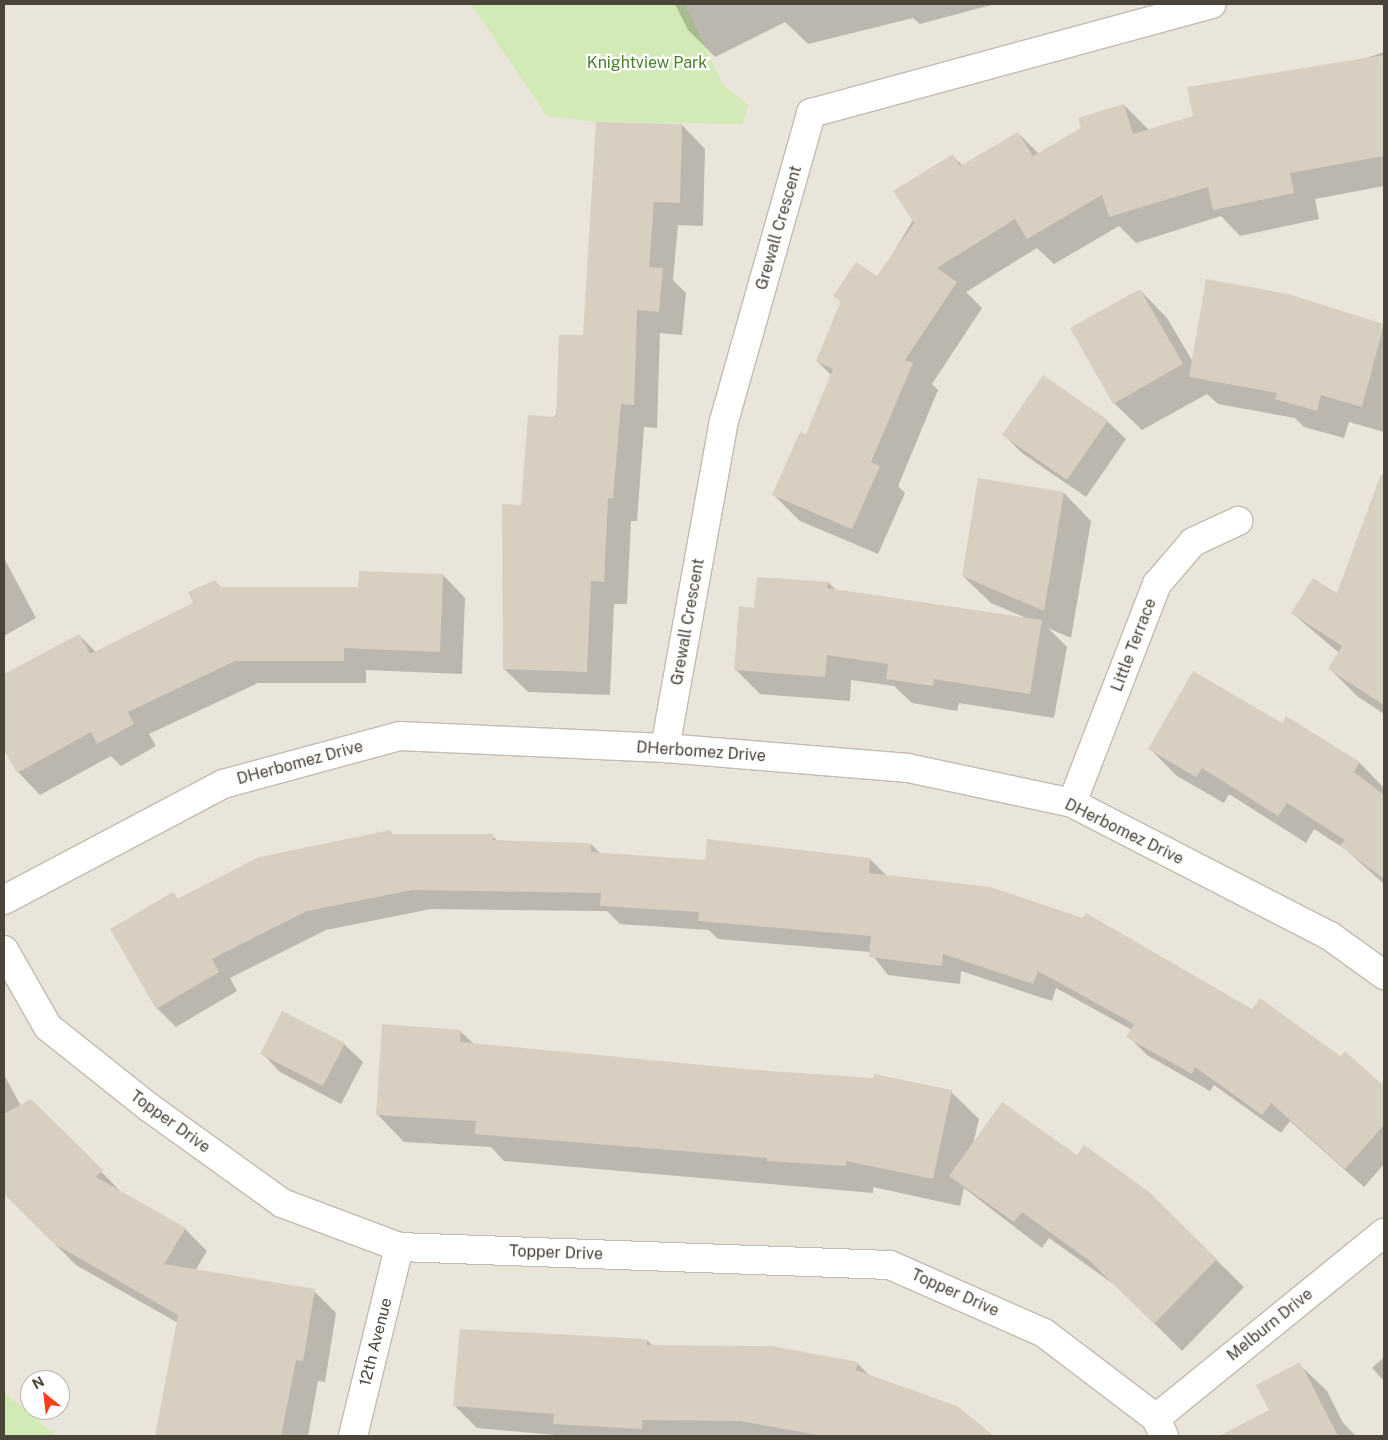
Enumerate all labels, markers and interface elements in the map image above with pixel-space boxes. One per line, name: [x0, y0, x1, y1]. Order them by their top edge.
park label: Knightview Park: [587, 53, 707, 73]
street label: Grewall Crescent: [752, 164, 806, 292]
street label: Grewall Crescent: [667, 557, 709, 687]
street label: Little Terrace: [1107, 596, 1161, 694]
street label: DHerbomez Drive: [235, 737, 365, 789]
street label: DHerbomez Drive: [636, 738, 766, 766]
street label: DHerbomez Drive: [1061, 795, 1187, 869]
street label: Topper Drive: [126, 1087, 214, 1157]
street label: Topper Drive: [509, 1242, 603, 1264]
street label: Topper Drive: [908, 1265, 1002, 1321]
street label: Melburn Drive: [1223, 1285, 1317, 1365]
street label: 12th Avenue: [356, 1296, 396, 1388]
north arrow: [20, 1370, 70, 1420]
text: N: [30, 1373, 47, 1392]

